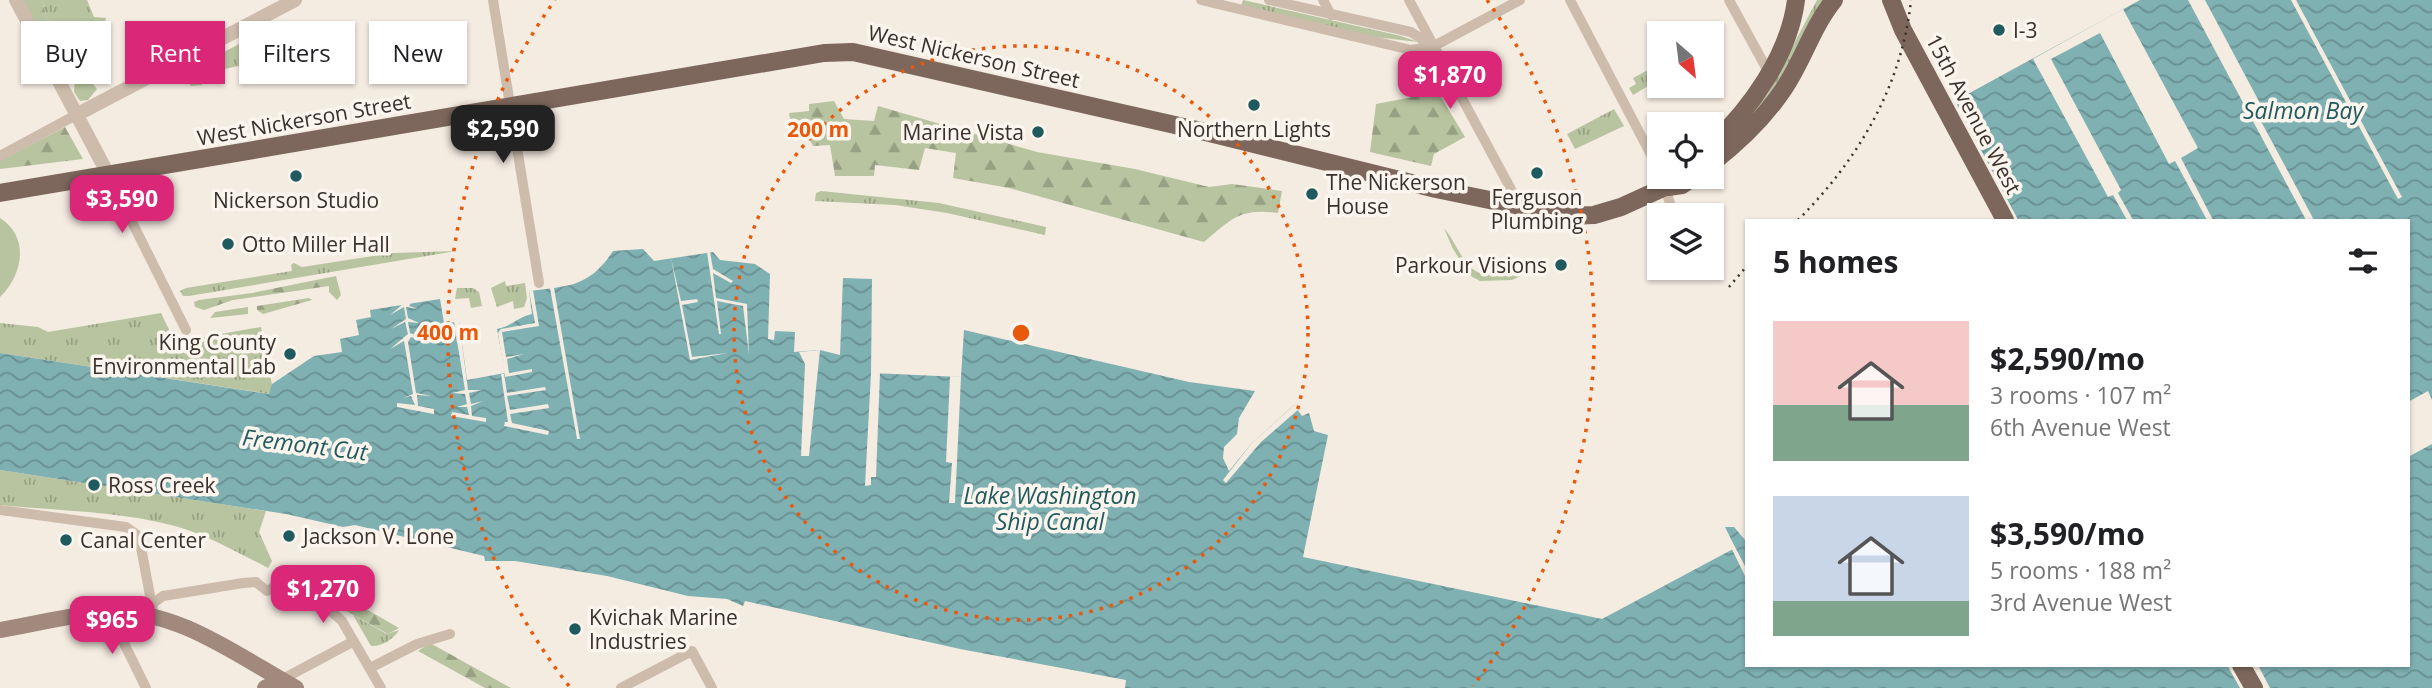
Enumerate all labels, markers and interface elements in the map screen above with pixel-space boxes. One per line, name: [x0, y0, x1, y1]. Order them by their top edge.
place label: I-3: [2013, 16, 2038, 44]
street label: West Nickerson Street: [865, 18, 1083, 94]
chip: Buy: [21, 21, 111, 84]
chip: Rent: [125, 21, 225, 84]
chip: Filters: [239, 21, 355, 84]
chip: New: [369, 21, 467, 84]
north arrow: [1647, 21, 1724, 98]
map controls: [1647, 21, 1724, 280]
marker: I-3: [1991, 22, 2007, 38]
street label: 15th Avenue West: [1920, 29, 2028, 199]
pin: $1,870: [1393, 52, 1507, 111]
text: $1,870: [1414, 58, 1486, 90]
street label: West Nickerson Street: [195, 86, 413, 152]
water label: Salmon Bay: [2243, 94, 2364, 126]
marker: Northern Lights: [1246, 97, 1262, 113]
pin: $2,590: [446, 106, 560, 165]
text: $2,590: [467, 112, 539, 144]
button: locate: [1647, 112, 1724, 189]
text: 200 m: [787, 115, 849, 143]
place label: Northern Lights: [1177, 115, 1331, 143]
place label: Marine Vista: [902, 118, 1024, 146]
marker: Marine Vista: [1030, 124, 1046, 140]
marker: Ferguson Plumbing: [1529, 165, 1545, 181]
marker: Nickerson Studio: [288, 168, 304, 184]
place label: The Nickerson House: [1326, 168, 1466, 220]
pin: $3,590: [65, 176, 179, 235]
text: $3,590: [86, 182, 158, 214]
place label: Ferguson Plumbing: [1491, 183, 1583, 235]
place label: Nickerson Studio: [213, 186, 379, 214]
marker: The Nickerson House: [1304, 186, 1320, 202]
button: layers: [1647, 203, 1724, 280]
place label: Otto Miller Hall: [242, 230, 390, 258]
marker: Otto Miller Hall: [220, 236, 236, 252]
text: 5 homes: [1773, 241, 1898, 282]
icon: filters: [2344, 242, 2382, 280]
place label: Parkour Visions: [1395, 251, 1547, 279]
marker: Parkour Visions: [1553, 257, 1569, 273]
text: 400 m: [417, 318, 479, 346]
centre of rings: [1009, 321, 1033, 345]
place label: King County Environmental Lab: [92, 328, 276, 380]
text: $2,590/mo: [1990, 338, 2145, 379]
marker: King County Environmental Lab: [282, 346, 298, 362]
icon: home: [1829, 349, 1913, 433]
text: 3 rooms · 107 m²: [1990, 379, 2171, 411]
text: 6th Avenue West: [1990, 411, 2171, 443]
water label: Fremont Cut: [241, 420, 371, 468]
place label: Ross Creek: [108, 471, 216, 499]
marker: Ross Creek: [86, 477, 102, 493]
water label: Lake Washington Ship Canal: [963, 479, 1137, 537]
text: $3,590/mo: [1990, 513, 2145, 554]
place label: Jackson V. Lone: [301, 522, 454, 550]
icon: home: [1829, 524, 1913, 608]
place label: Canal Center: [80, 526, 206, 554]
marker: Jackson V. Lone: [281, 528, 297, 544]
marker: Canal Center: [58, 532, 74, 548]
text: 5 rooms · 188 m²: [1990, 554, 2171, 586]
pin: $1,270: [266, 566, 380, 625]
text: $1,270: [287, 572, 359, 604]
text: 3rd Avenue West: [1990, 586, 2172, 618]
pin: $965: [71, 596, 153, 656]
text: $965: [86, 603, 138, 635]
place label: Kvichak Marine Industries: [589, 603, 738, 655]
marker: Kvichak Marine Industries: [567, 621, 583, 637]

